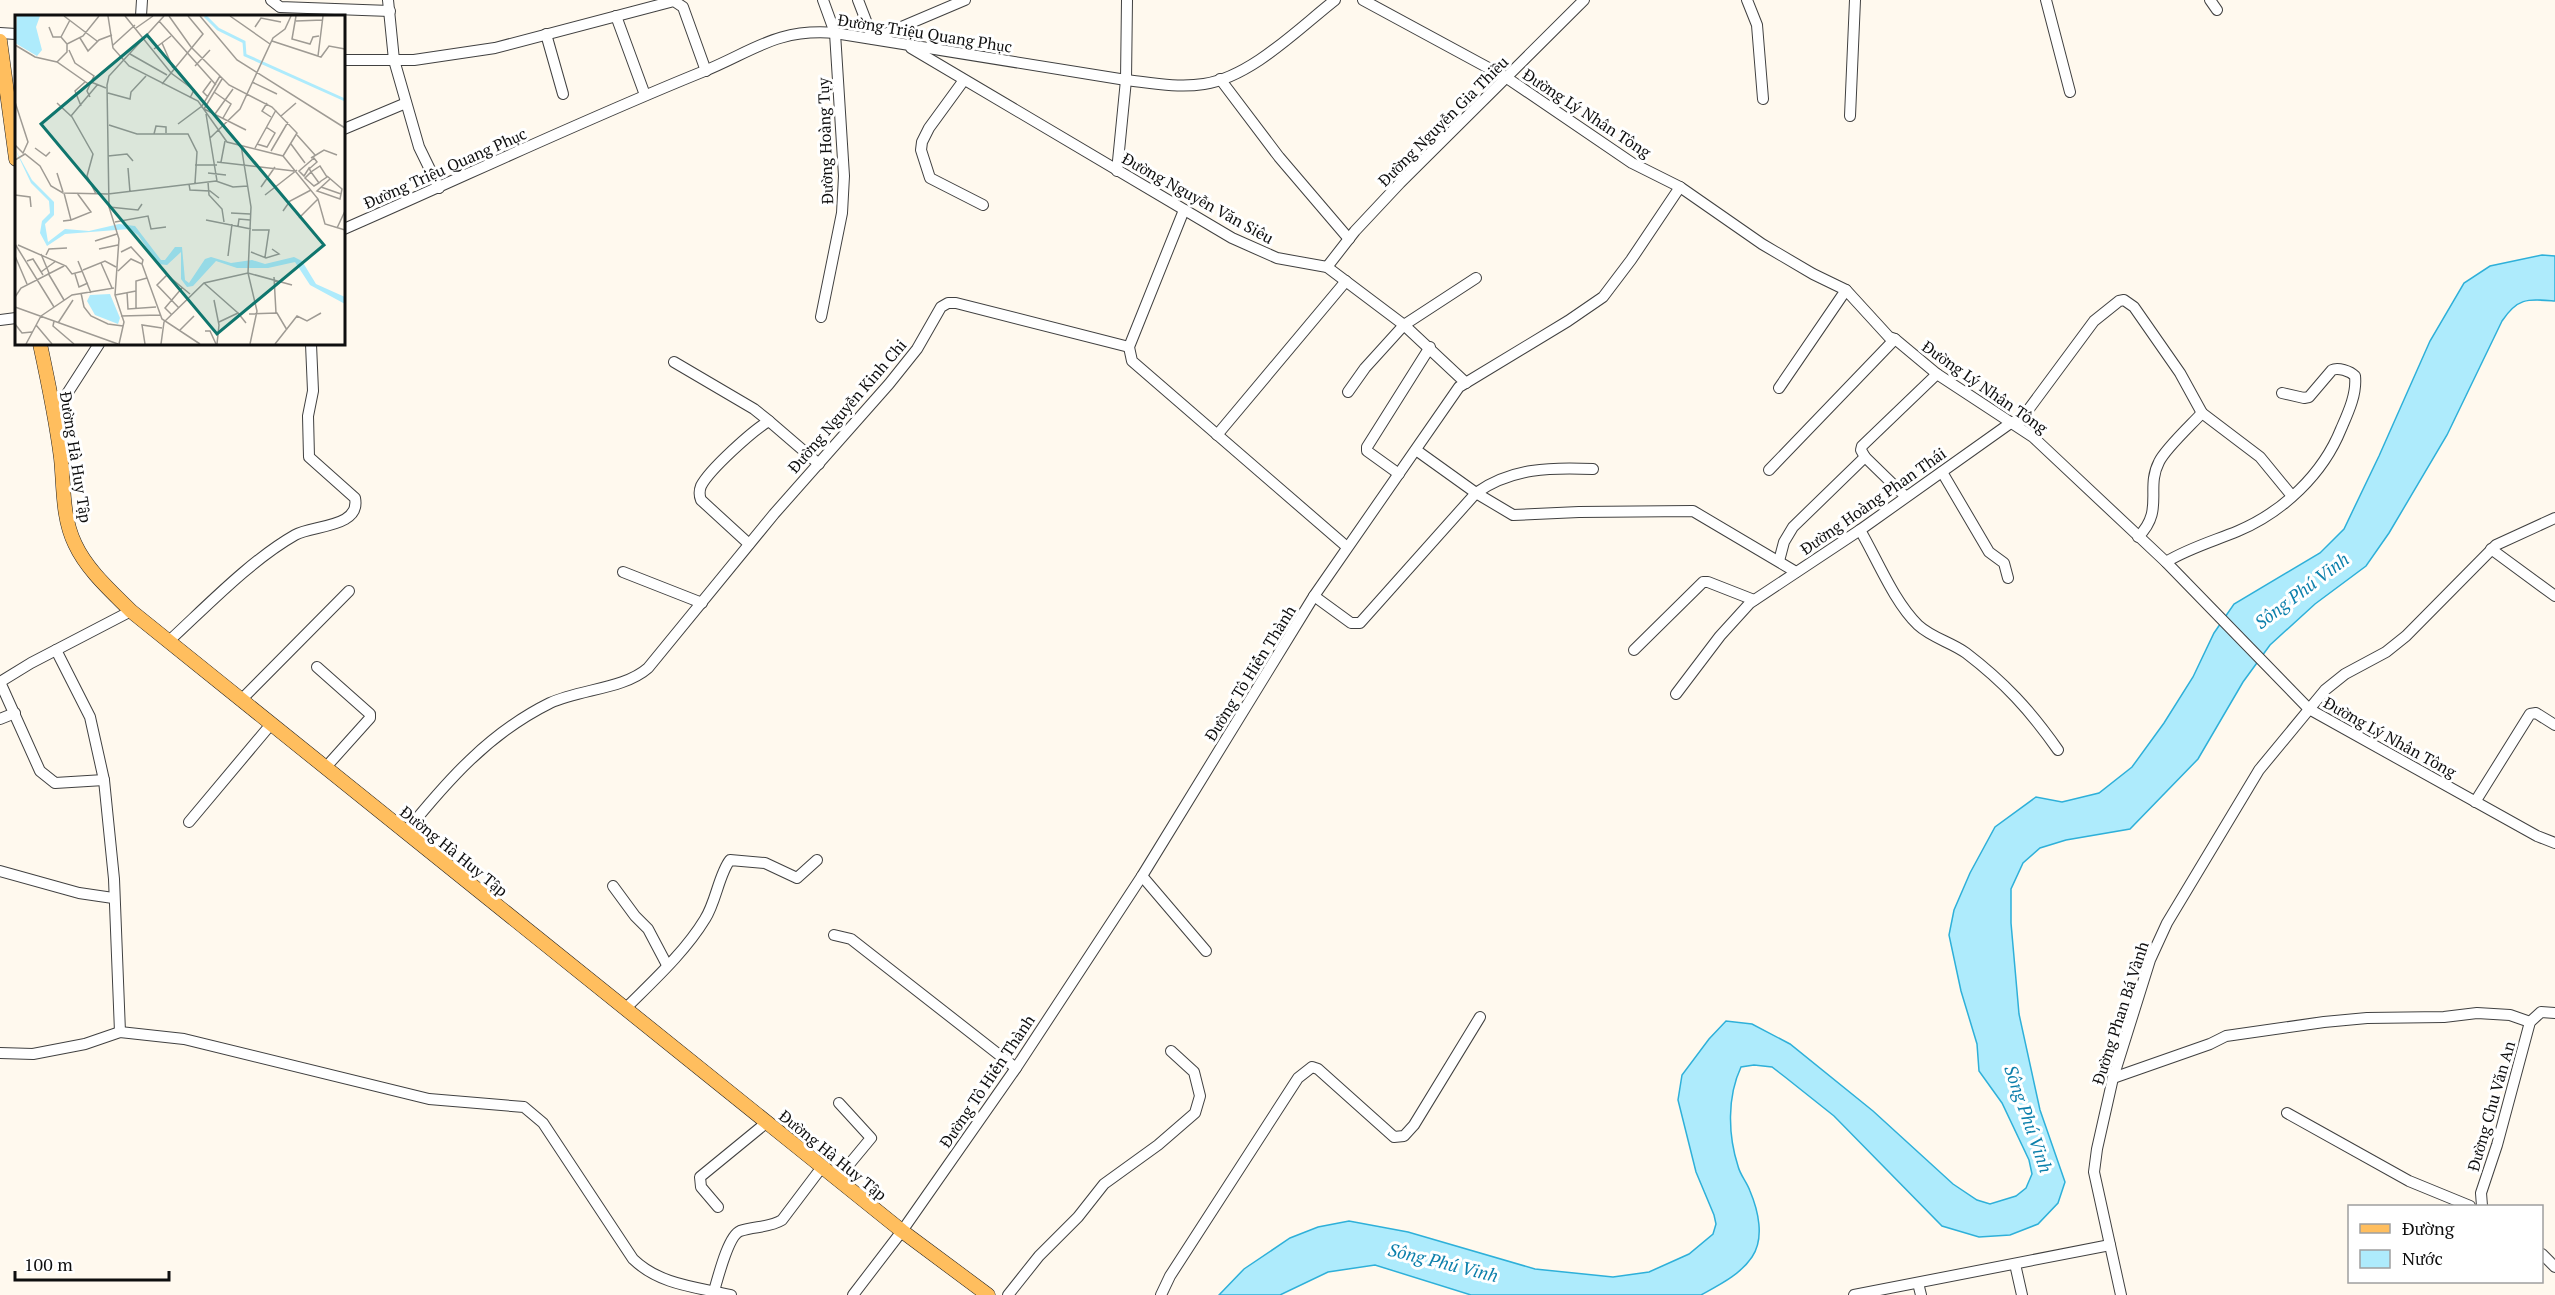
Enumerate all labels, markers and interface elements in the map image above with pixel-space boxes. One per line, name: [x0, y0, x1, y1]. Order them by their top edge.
street label: Đường Triệu Quang Phục: [836, 8, 1014, 58]
inset map: [15, 15, 345, 345]
street label: Đường Nguyễn Gia Thiều: [1373, 51, 1513, 191]
street label: Đường Lý Nhân Tông: [1519, 63, 1656, 163]
street label: Đường Hoàng Tụy: [812, 76, 838, 205]
street label: Đường Triệu Quang Phục: [360, 122, 530, 214]
street label: Đường Nguyễn Văn Siêu: [1118, 147, 1278, 249]
street label: Đường Nguyễn Kinh Chi: [783, 334, 911, 478]
street label: Đường Lý Nhân Tông: [1918, 335, 2053, 439]
street label: Đường Hà Huy Tập: [55, 390, 97, 524]
street label: Đường Hoàng Phan Thái: [1796, 442, 1950, 560]
water label: Sông Phú Vinh: [2249, 547, 2354, 634]
street label: Đường Tô Hiến Thành: [1199, 600, 1301, 745]
street label: Đường Lý Nhân Tông: [2320, 691, 2461, 783]
street label: Đường Hà Huy Tập: [395, 801, 513, 901]
street label: Đường Phan Bá Vành: [2086, 938, 2154, 1087]
street label: Đường Tô Hiến Thành: [934, 1010, 1040, 1152]
street label: Đường Chu Văn An: [2462, 1038, 2520, 1174]
water label: Sông Phú Vinh: [1999, 1062, 2059, 1176]
street label: Đường Hà Huy Tập: [774, 1105, 892, 1205]
legend: [2348, 1205, 2543, 1283]
text: Đường: [2402, 1216, 2455, 1240]
water label: Sông Phú Vinh: [1386, 1237, 1501, 1287]
scale bar: [15, 1244, 170, 1282]
text: Nước: [2402, 1246, 2443, 1270]
text: 100 m: [24, 1252, 73, 1276]

